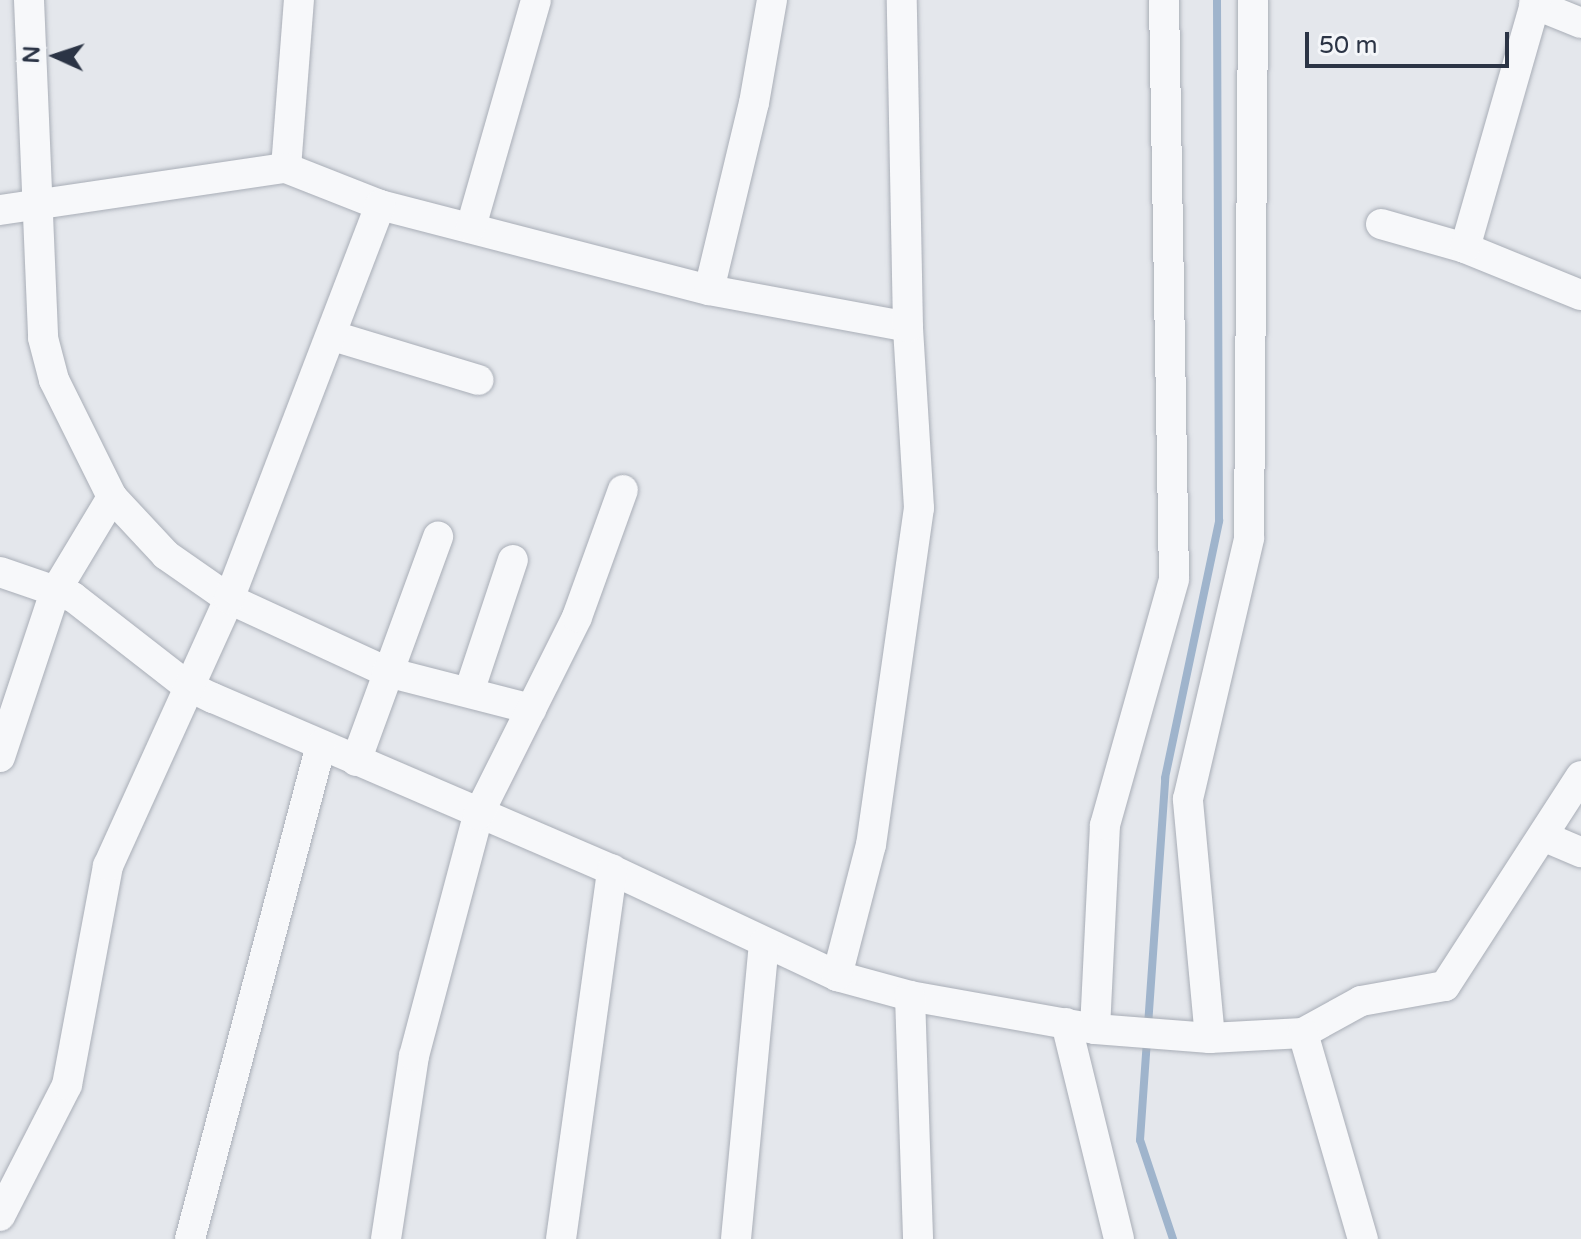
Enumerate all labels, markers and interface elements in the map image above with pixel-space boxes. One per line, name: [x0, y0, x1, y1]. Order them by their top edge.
north arrow: [16, 16, 96, 96]
scale bar: [1309, 16, 1513, 66]
text: 50 m: [1319, 31, 1377, 60]
text: N: [19, 45, 45, 64]

